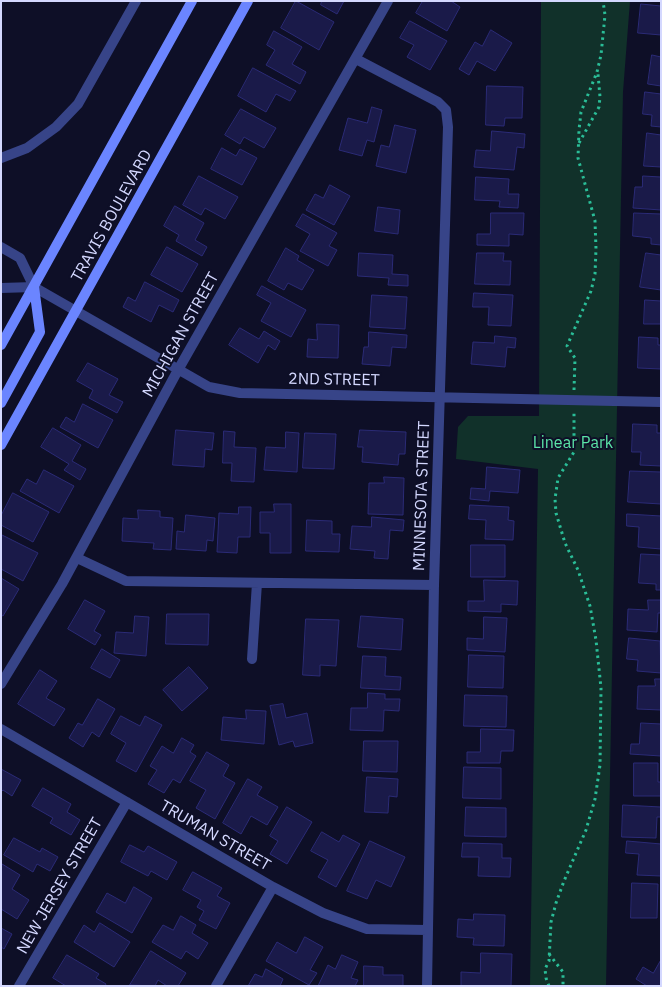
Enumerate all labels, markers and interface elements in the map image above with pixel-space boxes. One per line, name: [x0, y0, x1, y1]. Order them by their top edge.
street label: TRAVIS BOULEVARD: [68, 146, 156, 286]
street label: MICHIGAN STREET: [139, 269, 223, 401]
street label: 2ND STREET: [288, 370, 380, 390]
street label: MINNESOTA STREET: [410, 421, 434, 571]
park label: Linear Park: [533, 433, 613, 453]
street label: TRUMAN STREET: [156, 797, 274, 875]
street label: NEW JERSEY STREET: [13, 814, 107, 958]

